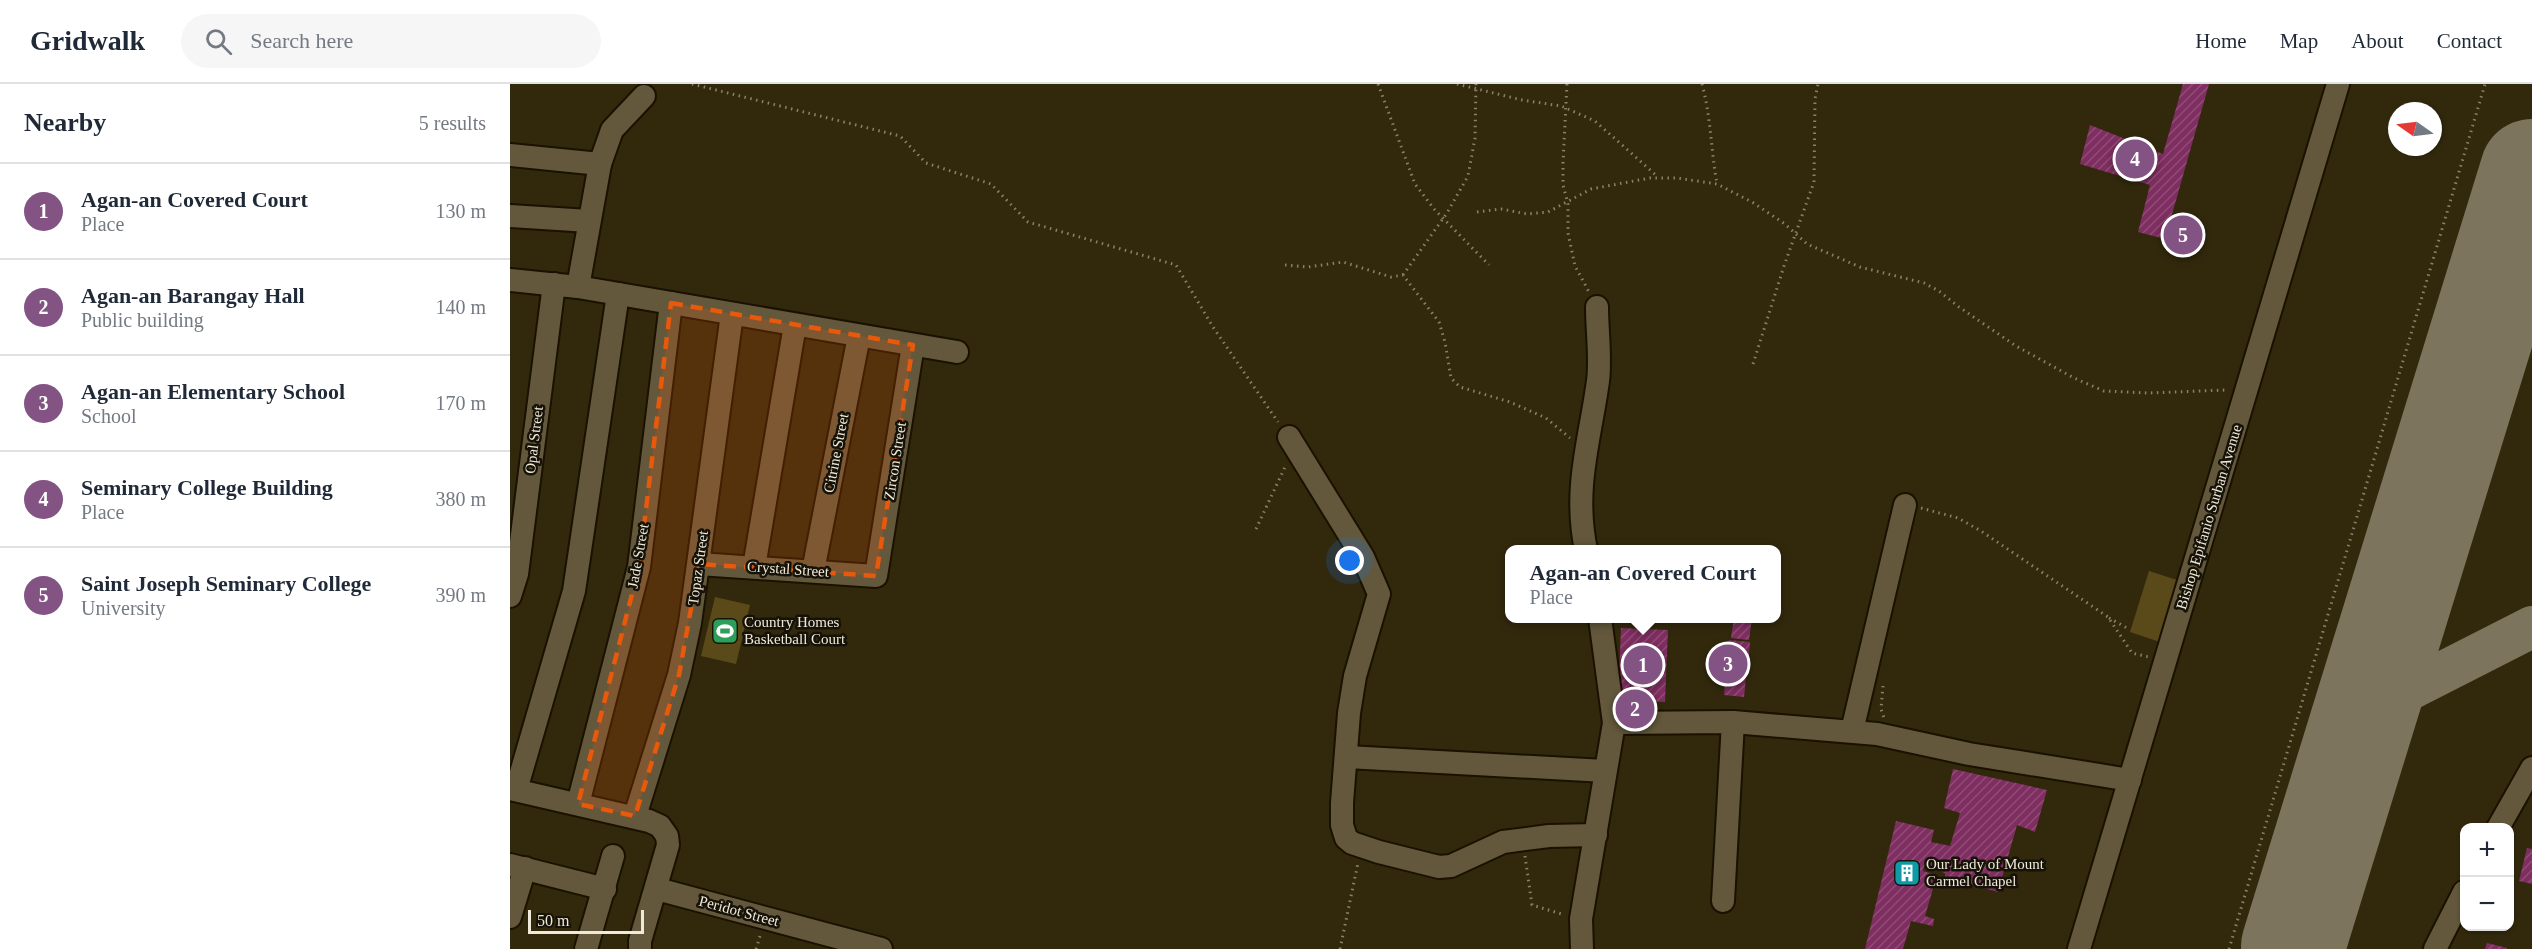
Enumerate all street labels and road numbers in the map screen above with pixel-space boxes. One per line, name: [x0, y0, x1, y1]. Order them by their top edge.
street label: Opal Street: [522, 405, 546, 475]
street label: Citrine Street: [820, 411, 852, 494]
street label: Zircon Street: [881, 420, 909, 501]
street label: Bishop Epifanio Surban Avenue: [2173, 422, 2245, 611]
street label: Jade Street: [624, 522, 652, 590]
street label: Topaz Street: [685, 529, 711, 606]
street label: Crystal Street: [747, 558, 830, 580]
street label: Peridot Street: [697, 893, 782, 930]

